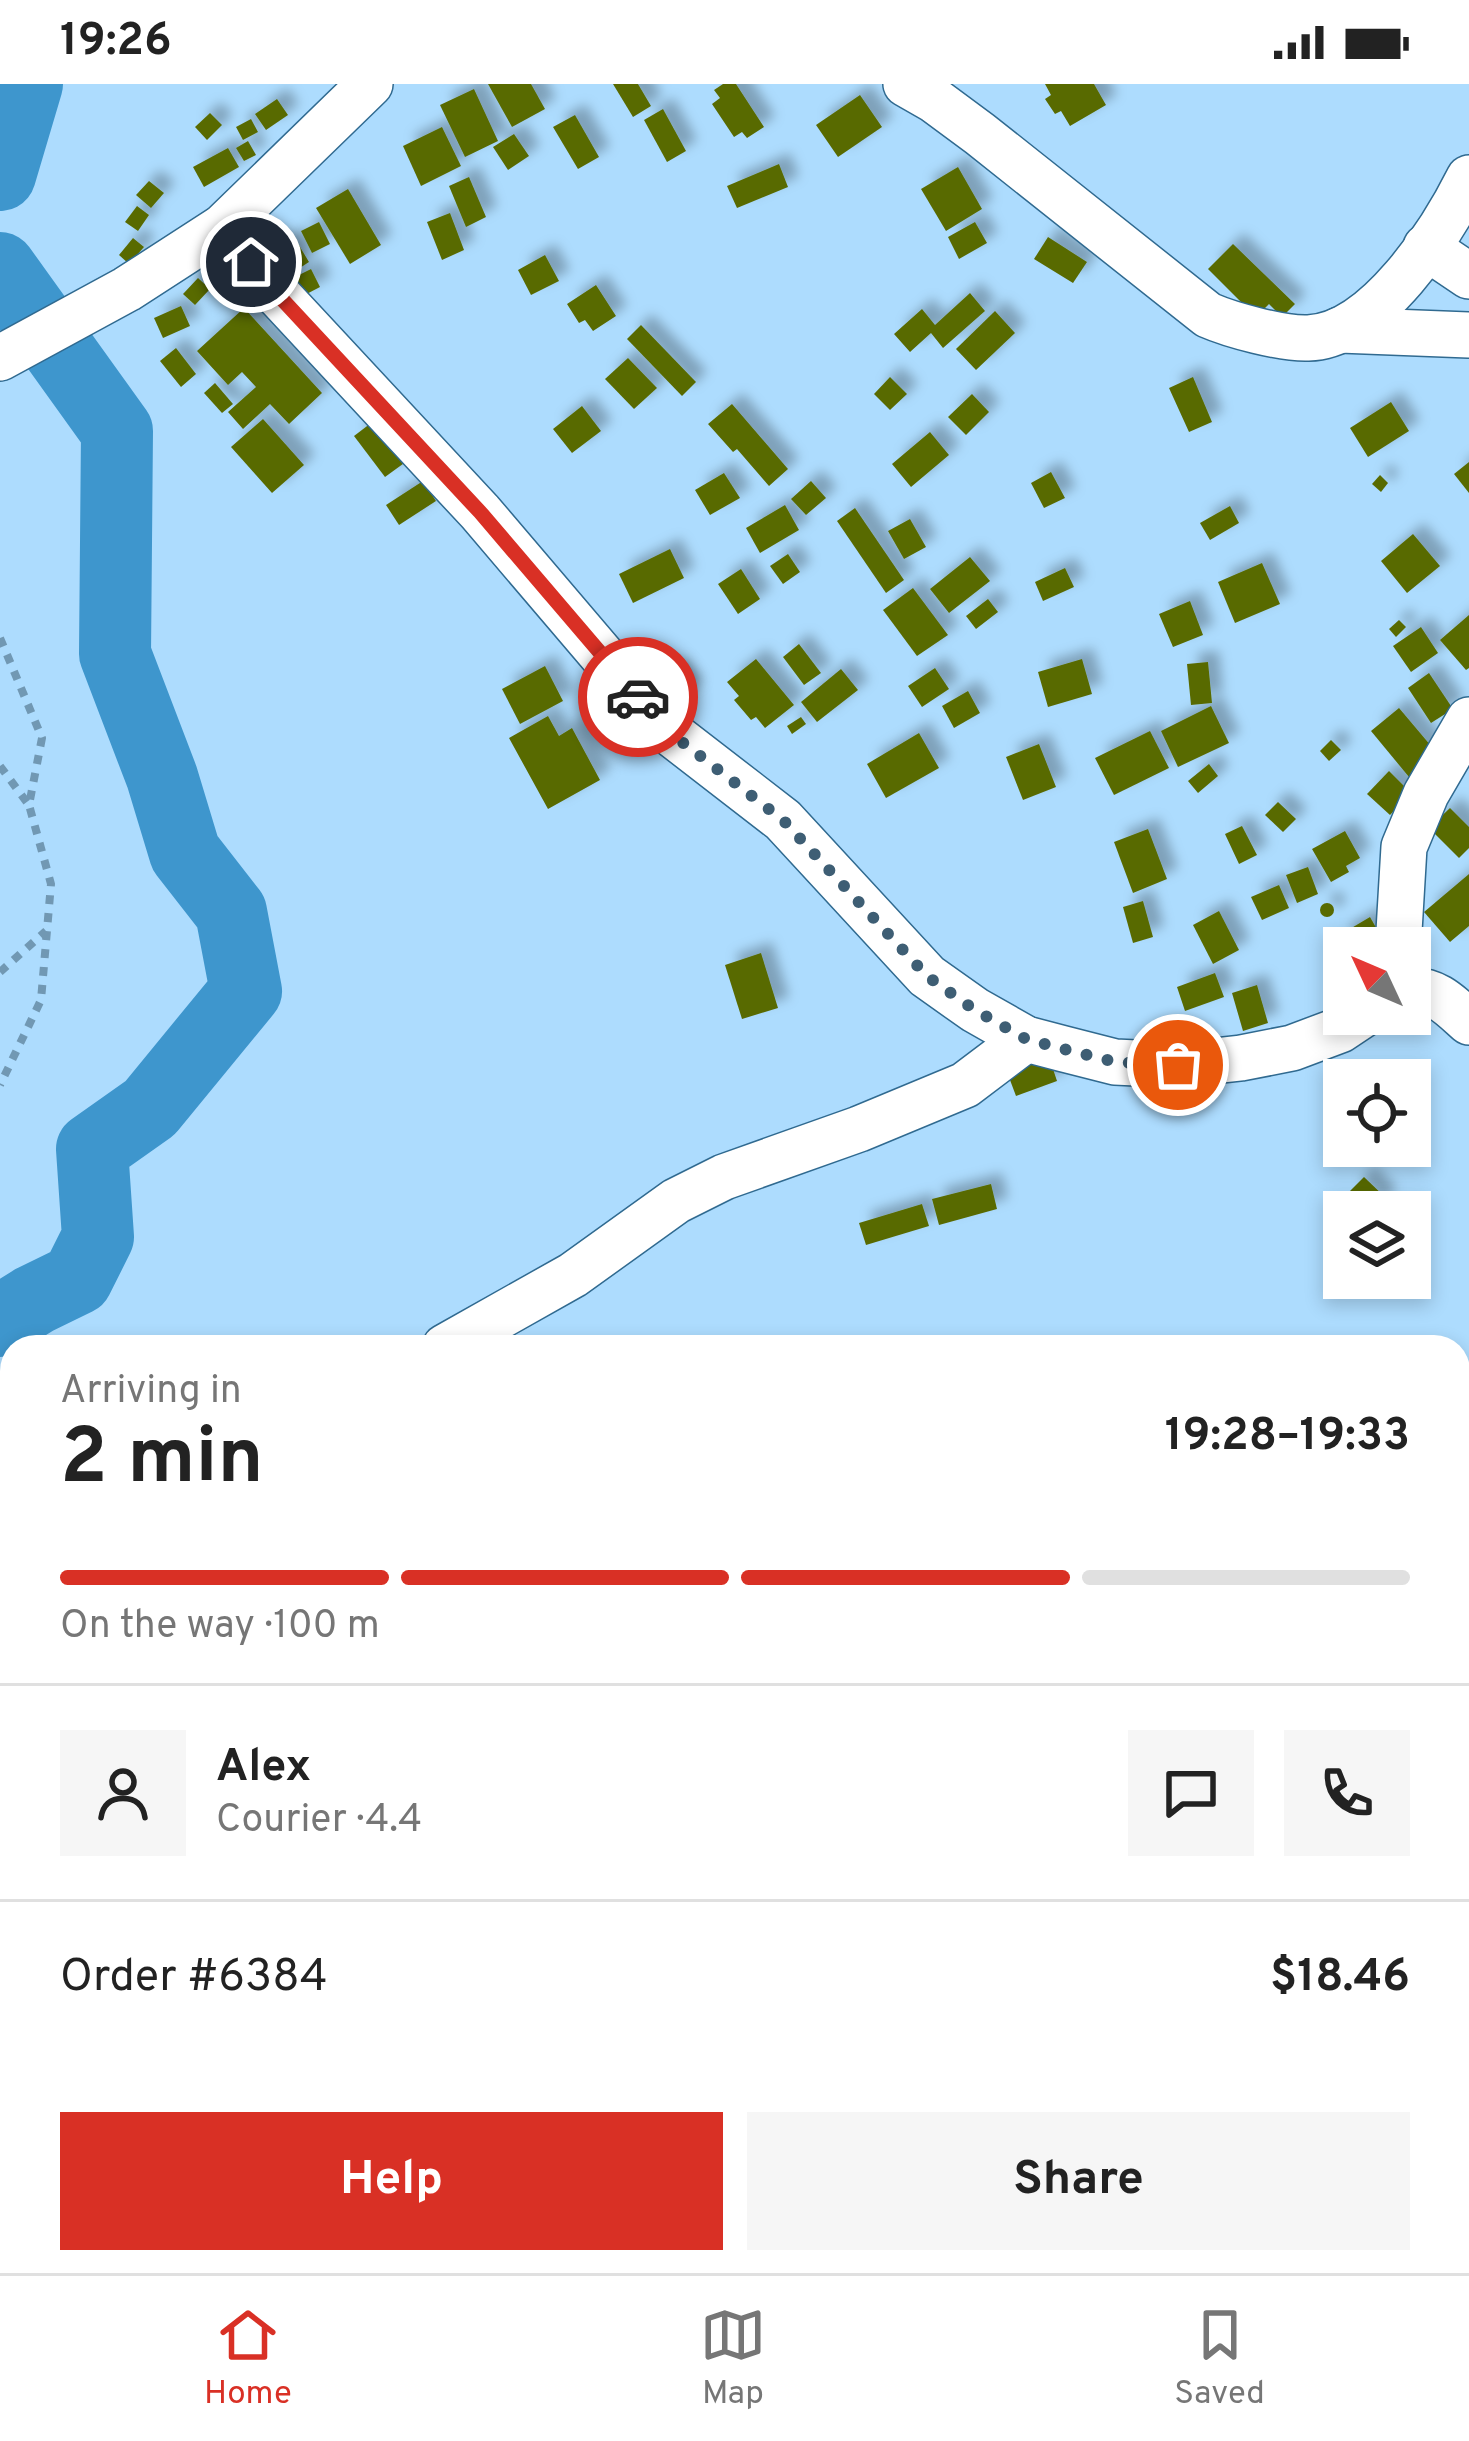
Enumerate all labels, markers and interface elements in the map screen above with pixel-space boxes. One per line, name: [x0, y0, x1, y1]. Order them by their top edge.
text: 19:26: [60, 14, 172, 71]
pin: [200, 211, 302, 313]
icon: home: [218, 229, 284, 295]
courier: [578, 637, 698, 757]
icon: car: [605, 664, 671, 730]
north arrow: [1323, 927, 1431, 1035]
map controls: [1323, 927, 1431, 1299]
pin: [1127, 1014, 1229, 1116]
icon: bag: [1145, 1032, 1211, 1098]
button: locate: [1323, 1059, 1431, 1167]
button: layers: [1323, 1191, 1431, 1299]
text: Arriving in: [60, 1368, 242, 1417]
text: 19:28–19:33: [1165, 1409, 1410, 1466]
text: 2 min: [60, 1412, 264, 1511]
text: On the way · 100 m: [60, 1603, 380, 1652]
button: person: [60, 1730, 186, 1856]
button: chat: [1128, 1730, 1254, 1856]
button: phone: [1284, 1730, 1410, 1856]
text: Alex: [216, 1740, 311, 1797]
text: Courier · 4.4: [216, 1797, 422, 1846]
text: Order #6384: [60, 1950, 328, 2007]
text: $18.46: [1270, 1950, 1410, 2007]
button: Help: [60, 2112, 723, 2250]
button: Share: [747, 2112, 1410, 2250]
tab: Home: [204, 2302, 292, 2416]
tab: Map: [700, 2302, 766, 2416]
tab: Saved: [1174, 2302, 1265, 2416]

